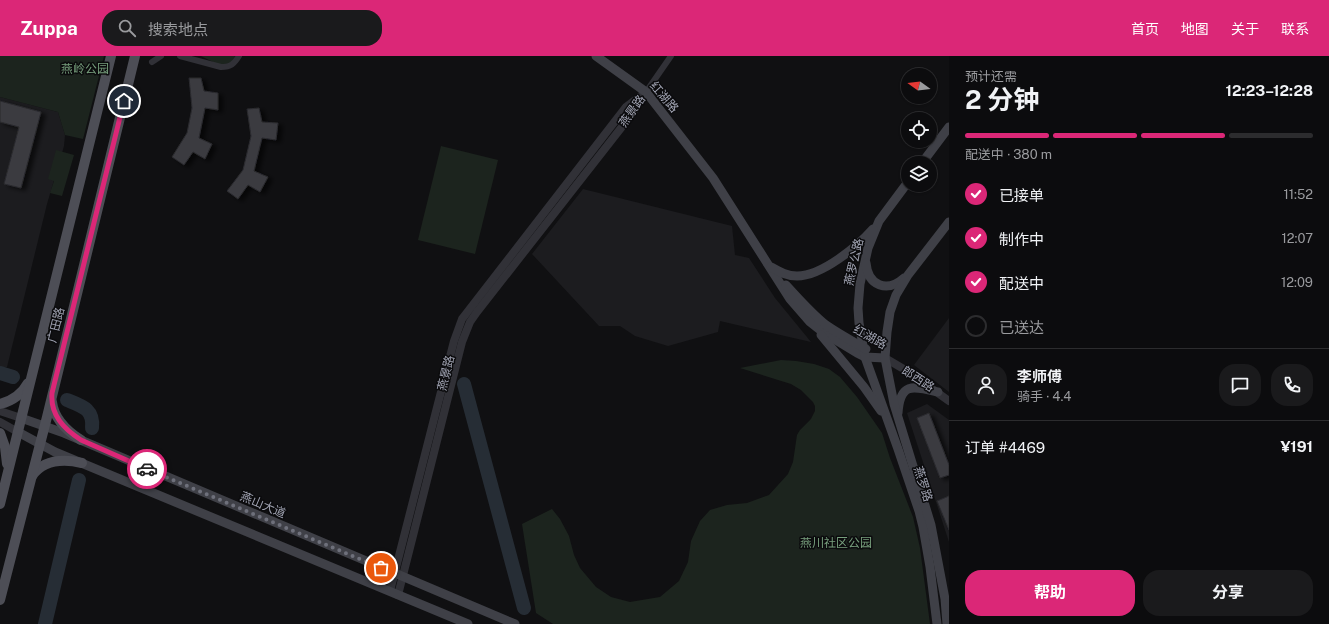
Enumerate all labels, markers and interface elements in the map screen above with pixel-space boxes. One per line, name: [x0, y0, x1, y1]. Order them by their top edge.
search box: [102, 10, 382, 46]
text: Zuppa: [20, 17, 78, 39]
icon: search: [116, 17, 138, 39]
text: 搜索地点: [148, 21, 208, 38]
text: 首页: [1131, 21, 1159, 37]
text: 地图: [1181, 21, 1209, 37]
text: 关于: [1231, 21, 1259, 37]
text: 联系: [1281, 21, 1309, 37]
park label: 燕岭公园: [61, 62, 109, 76]
north arrow: [901, 68, 937, 104]
map controls: [901, 68, 937, 192]
text: 预计还需: [965, 69, 1017, 84]
street label: 红湖路: [647, 79, 681, 115]
text: 12:23–12:28: [1225, 82, 1313, 99]
pin: [107, 84, 141, 118]
text: 2 分钟: [965, 84, 1039, 115]
icon: home: [113, 90, 135, 112]
street label: 燕景路: [616, 92, 648, 130]
button: locate: [901, 112, 937, 148]
text: 配送中 · 380 m: [965, 147, 1052, 162]
button: layers: [901, 156, 937, 192]
icon: check: [965, 183, 987, 205]
text: 已接单: [999, 187, 1044, 204]
text: 11:52: [1283, 187, 1313, 202]
icon: check: [965, 227, 987, 249]
text: 制作中: [999, 231, 1044, 248]
text: 12:07: [1282, 231, 1313, 246]
street label: 燕罗公路: [842, 237, 866, 287]
icon: check: [965, 271, 987, 293]
text: 配送中: [999, 275, 1044, 292]
text: 12:09: [1281, 275, 1313, 290]
street label: 广田路: [45, 306, 67, 344]
text: 已送达: [999, 319, 1044, 336]
street label: 红湖路: [851, 322, 889, 352]
street label: 燕景路: [435, 354, 457, 392]
street label: 郎西路: [899, 363, 937, 395]
button: person: [965, 364, 1007, 406]
button: chat: [1219, 364, 1261, 406]
button: phone: [1271, 364, 1313, 406]
text: 李师傅: [1017, 368, 1062, 385]
text: 骑手 · 4.4: [1017, 389, 1071, 404]
text: ¥191: [1280, 438, 1313, 455]
text: 订单 #4469: [965, 439, 1045, 456]
courier: [127, 449, 167, 489]
icon: car: [136, 458, 158, 480]
street label: 燕罗路: [911, 465, 935, 503]
street label: 燕山大道: [238, 489, 288, 521]
park label: 燕川社区公园: [800, 536, 872, 550]
pin: [364, 551, 398, 585]
icon: bag: [370, 557, 392, 579]
button: 帮助: [965, 570, 1135, 616]
button: 分享: [1143, 570, 1313, 616]

